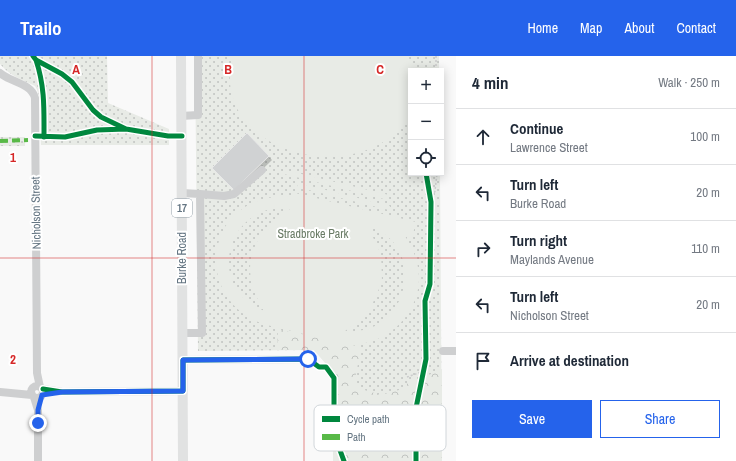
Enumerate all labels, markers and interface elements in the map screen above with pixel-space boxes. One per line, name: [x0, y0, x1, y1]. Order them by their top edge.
text: Trailo: [20, 15, 62, 41]
text: Home: [527, 19, 558, 37]
text: Map: [580, 19, 602, 37]
text: About: [624, 19, 654, 37]
text: Contact: [676, 19, 716, 37]
text: A: [72, 61, 80, 78]
text: B: [224, 61, 232, 78]
text: C: [376, 61, 384, 78]
map controls: [408, 68, 444, 176]
button: +: [408, 68, 444, 104]
text: 4 min: [472, 71, 508, 94]
text: Walk · 250 m: [658, 74, 720, 91]
button: −: [408, 104, 444, 140]
text: Continue: [510, 118, 563, 139]
icon: ahead: [472, 126, 494, 148]
text: 100 m: [690, 128, 720, 145]
text: Lawrence Street: [510, 139, 588, 156]
button: locate: [408, 140, 444, 176]
text: 1: [10, 149, 16, 166]
text: Turn left: [510, 174, 558, 195]
street label: Nicholson Street: [27, 176, 45, 250]
icon: left: [472, 182, 494, 204]
text: 20 m: [696, 184, 720, 201]
text: Burke Road: [510, 195, 566, 212]
road number: 17: [172, 199, 192, 217]
park label: Stradbroke Park: [277, 226, 349, 242]
text: Turn right: [510, 230, 567, 251]
street label: Burke Road: [174, 232, 190, 284]
icon: right: [472, 238, 494, 260]
text: 110 m: [691, 240, 720, 257]
text: Maylands Avenue: [510, 251, 594, 268]
text: Turn left: [510, 286, 558, 307]
icon: left: [472, 294, 494, 316]
text: 20 m: [696, 296, 720, 313]
text: Nicholson Street: [510, 307, 589, 324]
route start: [299, 350, 317, 368]
icon: arrive: [472, 350, 494, 372]
text: Arrive at destination: [510, 350, 629, 371]
text: 2: [10, 351, 16, 368]
button: Save: [472, 400, 592, 438]
button: Share: [600, 400, 720, 438]
legend: [314, 405, 446, 451]
text: Cycle path: [347, 412, 390, 426]
route end: [29, 414, 47, 432]
text: Path: [347, 430, 366, 444]

